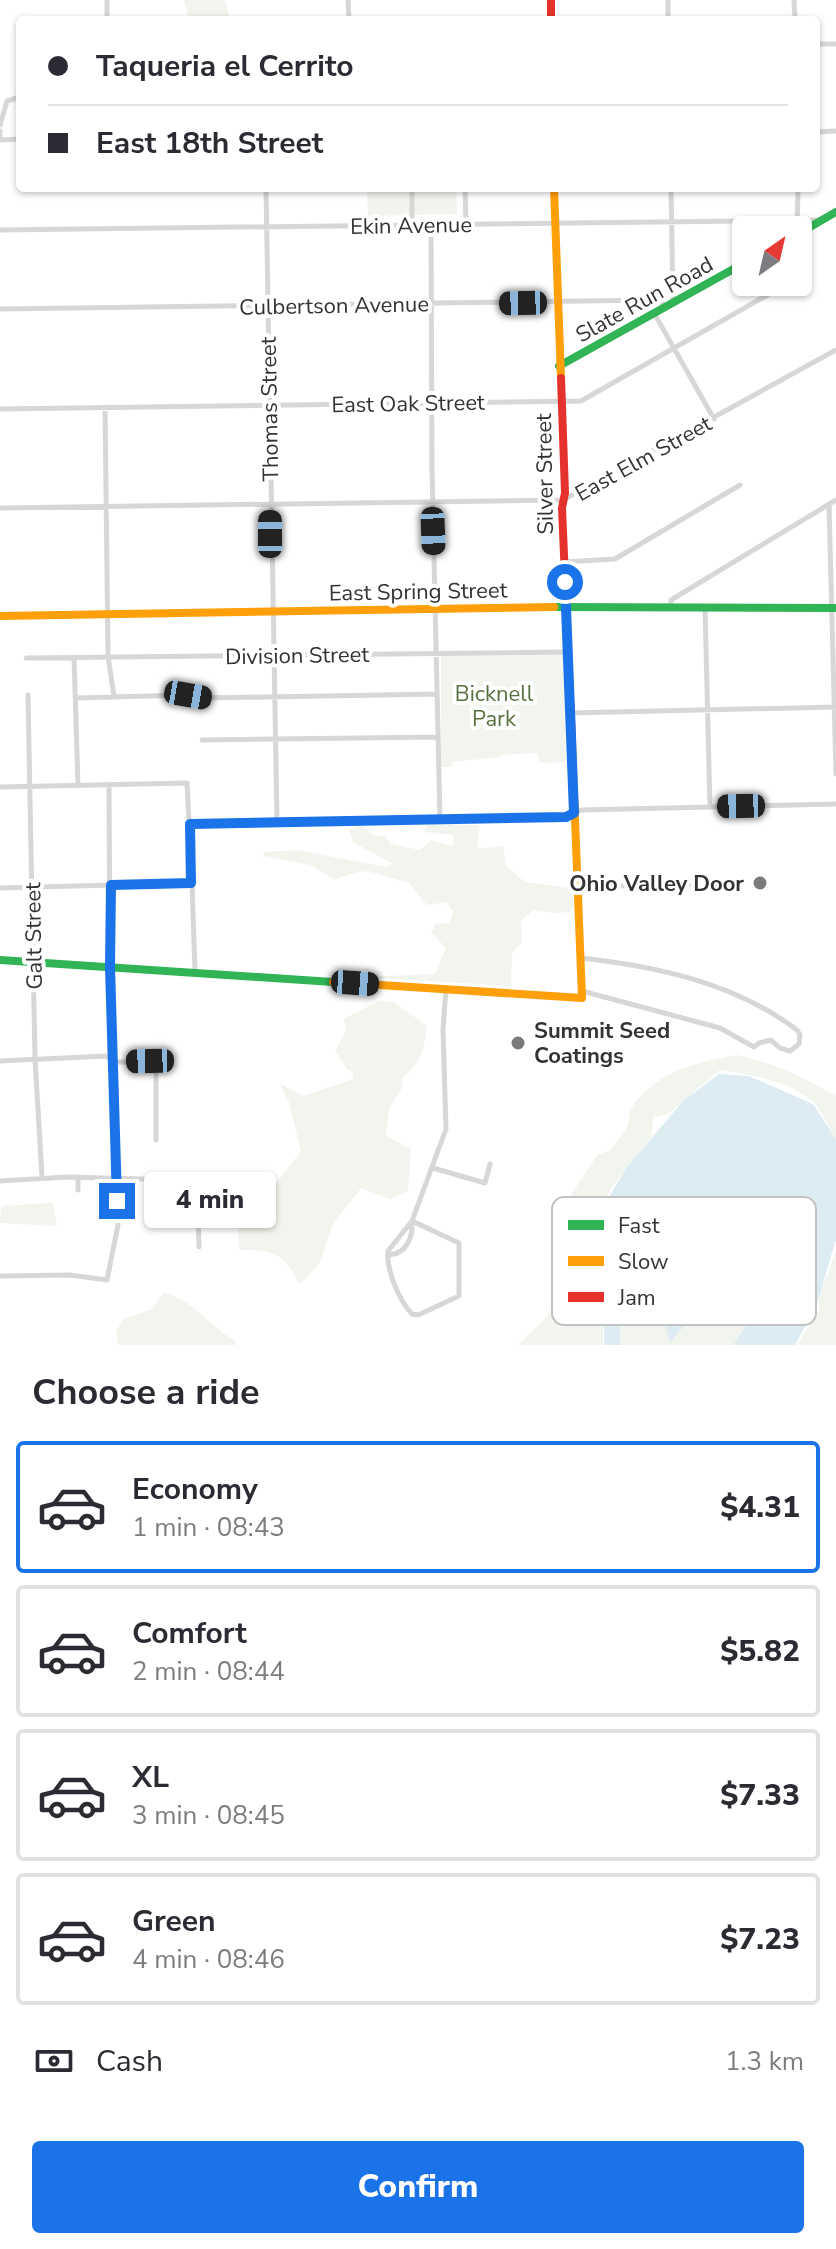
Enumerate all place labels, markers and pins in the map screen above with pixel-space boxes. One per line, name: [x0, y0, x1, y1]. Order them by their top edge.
place label: Ohio Valley Door: [569, 869, 744, 899]
marker: Ohio Valley Door: [751, 874, 769, 892]
place label: Summit Seed Coatings: [534, 1016, 670, 1071]
marker: Summit Seed Coatings: [509, 1034, 527, 1052]

